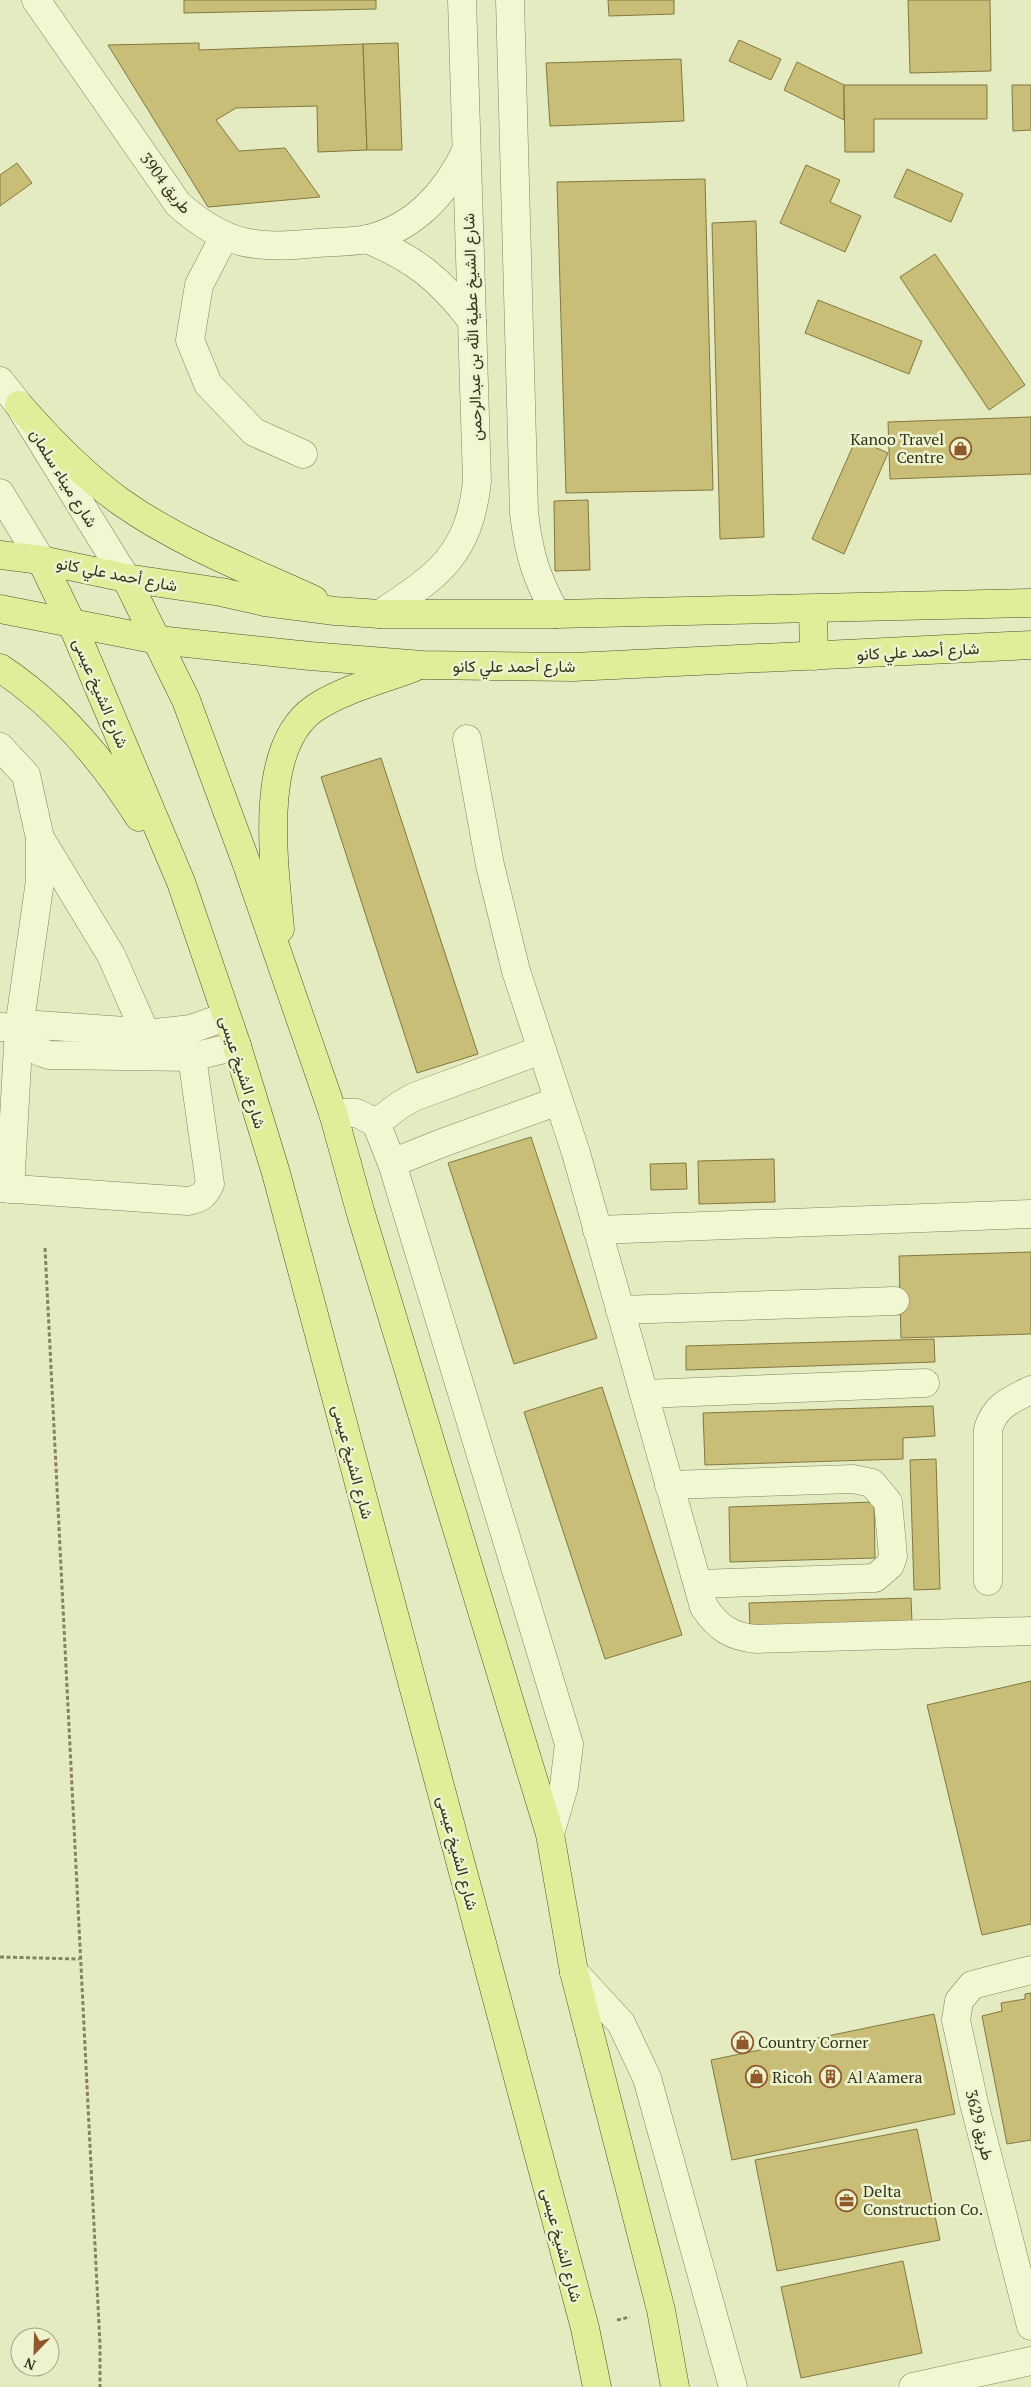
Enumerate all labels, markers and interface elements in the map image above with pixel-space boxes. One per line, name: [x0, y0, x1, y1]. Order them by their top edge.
street label: طريق 3904: [135, 148, 197, 218]
street label: شارع الشيخ عطية الله بن عبدالرحمن: [457, 213, 488, 441]
street label: شارع ميناء سلمان: [24, 425, 103, 532]
place label: Kanoo Travel Centre: [850, 428, 944, 468]
shop icon: Kanoo Travel Centre: [948, 436, 972, 460]
street label: شارع أحمد علي كانو: [54, 551, 179, 599]
street label: شارع الشيخ عيسى: [67, 635, 134, 752]
street label: شارع أحمد علي كانو: [856, 637, 980, 668]
street label: شارع أحمد علي كانو: [453, 655, 575, 680]
street label: شارع الشيخ عيسى: [213, 1013, 272, 1132]
street label: شارع الشيخ عيسى: [326, 1402, 379, 1522]
street label: شارع الشيخ عيسى: [431, 1793, 484, 1913]
shop icon: Country Corner: [730, 2030, 754, 2054]
place label: Country Corner: [758, 2031, 869, 2053]
shop icon: Ricoh: [744, 2065, 768, 2089]
building icon: Al A'amera: [819, 2065, 843, 2089]
place label: Ricoh: [772, 2066, 813, 2088]
place label: Al A'amera: [847, 2066, 923, 2088]
street label: طريق 3629: [961, 2087, 999, 2163]
place label: Delta Construction Co.: [863, 2180, 983, 2220]
street label: شارع الشيخ عيسى: [535, 2185, 588, 2305]
office icon: Delta Construction Co.: [835, 2188, 859, 2212]
north arrow: [10, 2327, 60, 2377]
text: N: [21, 2353, 38, 2375]

